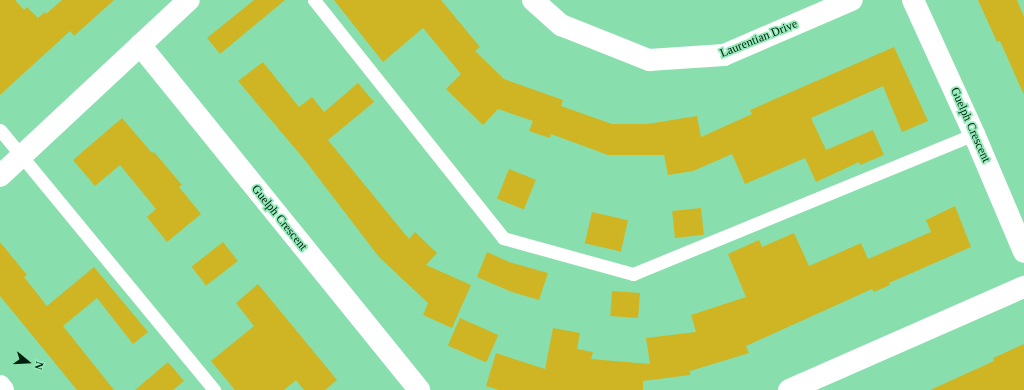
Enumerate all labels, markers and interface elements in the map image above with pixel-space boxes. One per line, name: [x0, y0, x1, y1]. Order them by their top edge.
street label: Laurentian Drive: [718, 17, 800, 61]
street label: Guelph Crescent: [947, 85, 993, 165]
street label: Guelph Crescent: [248, 182, 310, 254]
north arrow: [8, 342, 48, 382]
text: N: [32, 360, 46, 371]

